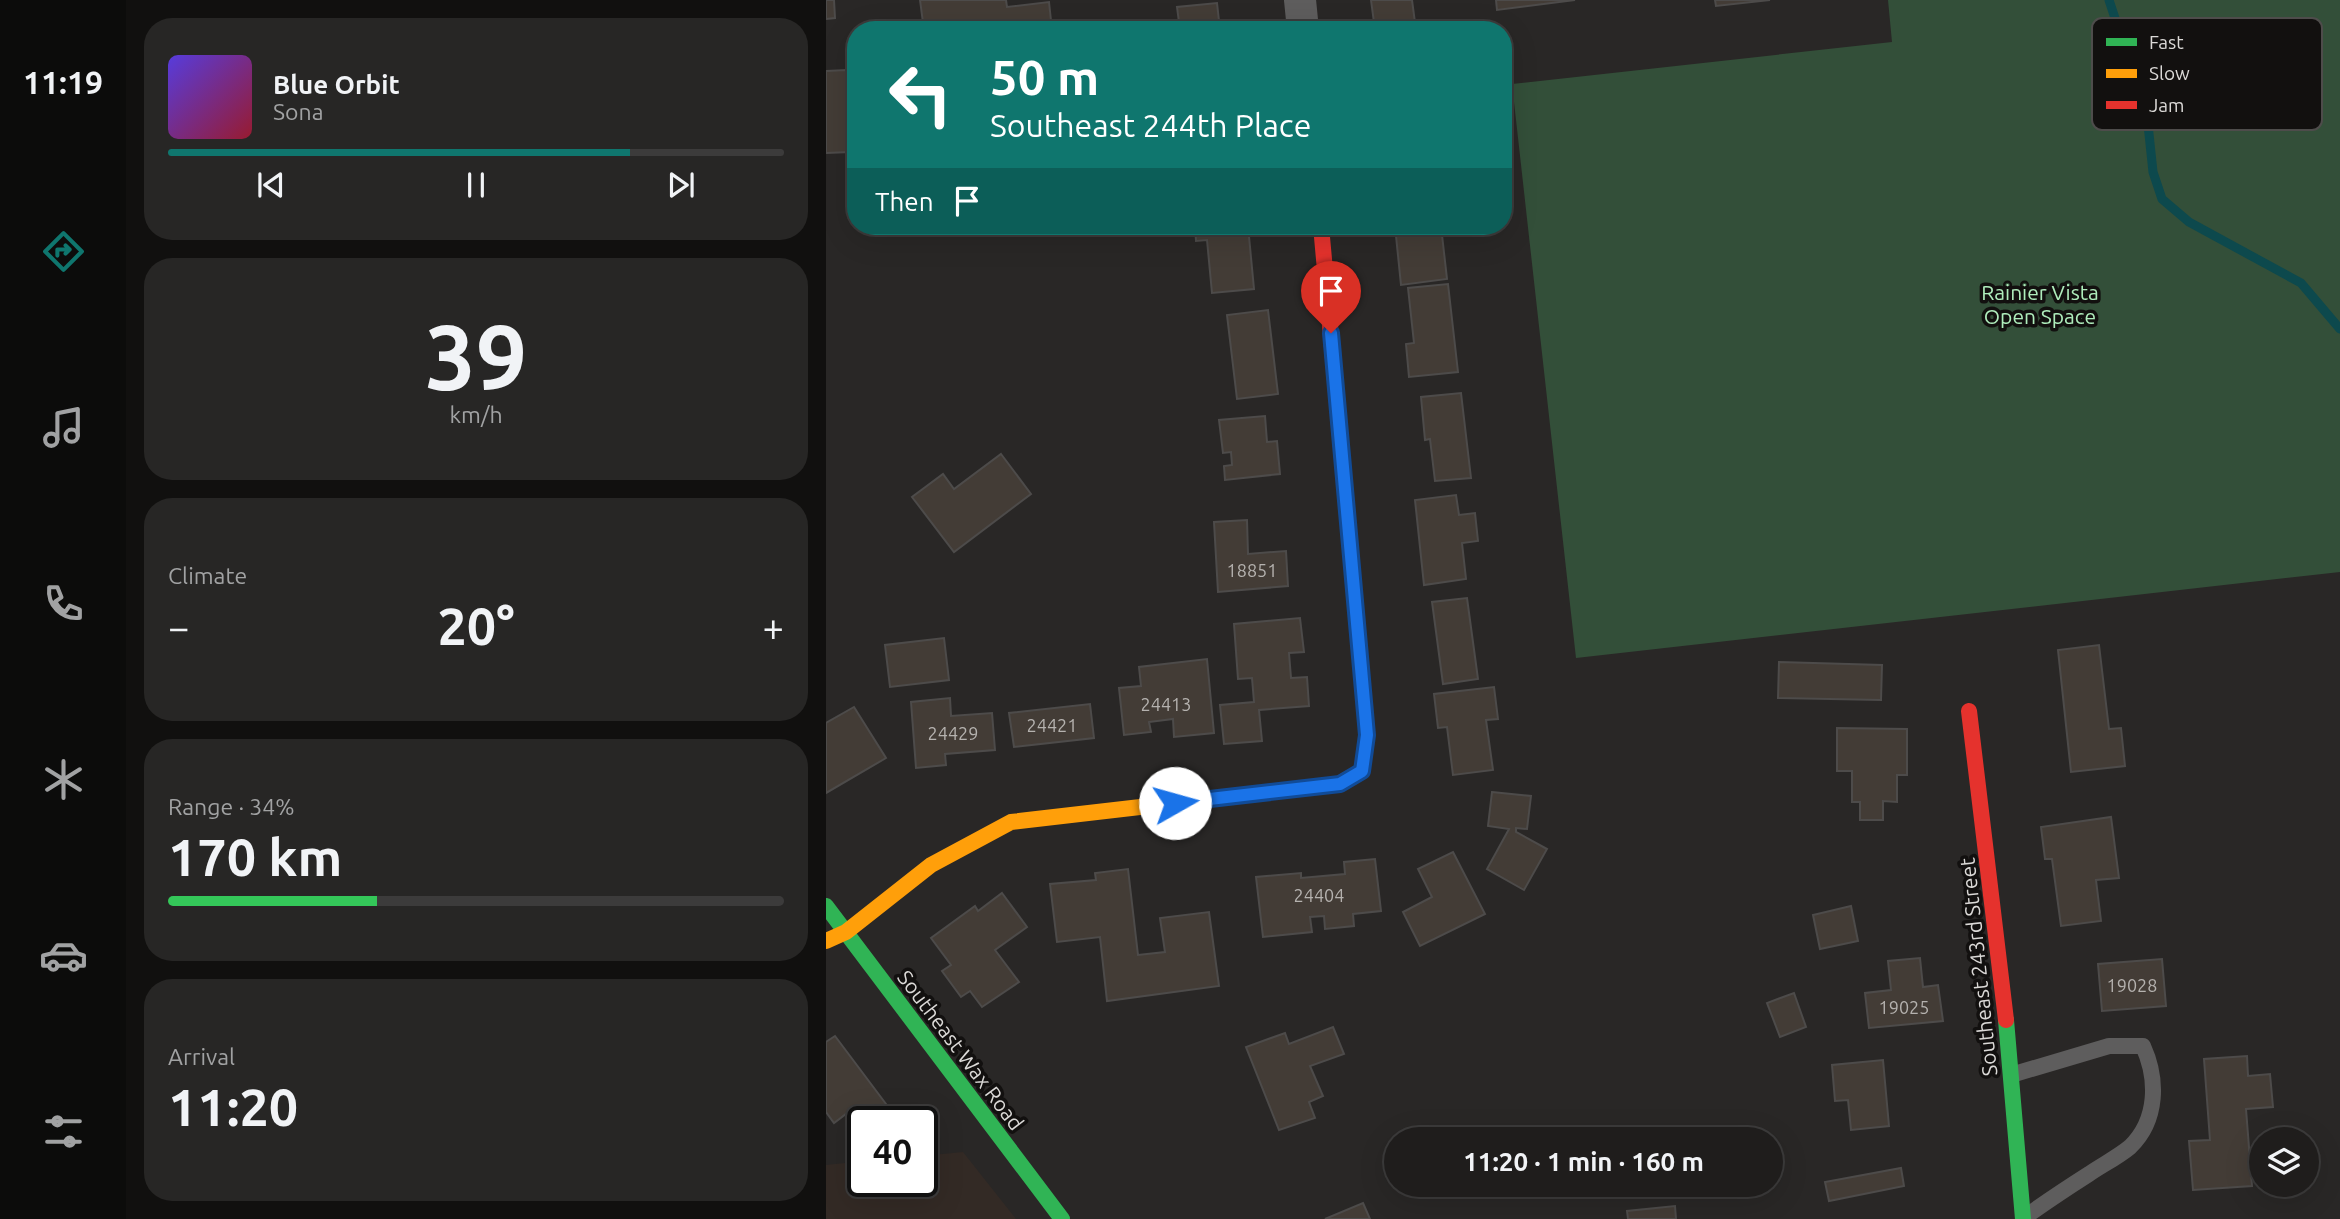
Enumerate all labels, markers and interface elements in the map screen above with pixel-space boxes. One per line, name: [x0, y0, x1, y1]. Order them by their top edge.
legend: [2092, 18, 2322, 130]
text: Fast: [2149, 31, 2184, 53]
icon: left: [875, 49, 966, 140]
text: 50 m: [990, 49, 1099, 104]
text: Slow: [2149, 62, 2190, 84]
text: 11:19: [23, 64, 103, 100]
text: Blue Orbit: [273, 70, 400, 99]
text: Jam: [2149, 94, 2185, 116]
text: Sona: [273, 99, 323, 124]
text: Southeast 244th Place: [990, 107, 1311, 143]
icon: previous: [252, 166, 290, 204]
icon: pause: [457, 166, 495, 204]
icon: next: [662, 166, 700, 204]
icon: arrive: [948, 182, 986, 220]
text: Then: [875, 187, 934, 216]
icon: directions: [39, 227, 88, 276]
pin: [1301, 261, 1361, 333]
icon: arrive: [1312, 272, 1350, 310]
park label: Rainier Vista Open Space: [1981, 280, 2099, 328]
text: 39: [425, 305, 527, 407]
text: km/h: [449, 402, 503, 427]
icon: music: [39, 403, 88, 452]
house number: 18851: [1227, 560, 1277, 580]
text: Climate: [168, 563, 247, 588]
icon: phone: [39, 579, 88, 628]
text: 20°: [437, 597, 515, 655]
text: −: [168, 606, 189, 648]
text: +: [763, 606, 784, 648]
house number: 24413: [1141, 694, 1191, 714]
house number: 24421: [1027, 715, 1077, 735]
house number: 24429: [928, 723, 978, 743]
icon: climate: [39, 755, 88, 804]
position arrow: [1138, 766, 1212, 840]
text: Range · 34%: [168, 794, 295, 819]
text: 170 km: [168, 828, 342, 886]
street label: Southeast 243rd Street: [1955, 857, 2001, 1077]
house number: 24404: [1294, 885, 1344, 905]
icon: car: [39, 931, 88, 980]
street label: Southeast Wax Road: [893, 965, 1029, 1135]
house number: 19028: [2107, 975, 2157, 995]
house number: 19025: [1879, 997, 1929, 1017]
text: Arrival: [168, 1044, 235, 1069]
text: 11:20: [168, 1078, 298, 1136]
speed limit sign: 40: [847, 1106, 938, 1197]
icon: filters: [39, 1107, 88, 1156]
map controls: [2249, 1127, 2319, 1197]
button: layers: [2249, 1127, 2319, 1197]
text: 11:20 · 1 min · 160 m: [1463, 1147, 1704, 1176]

